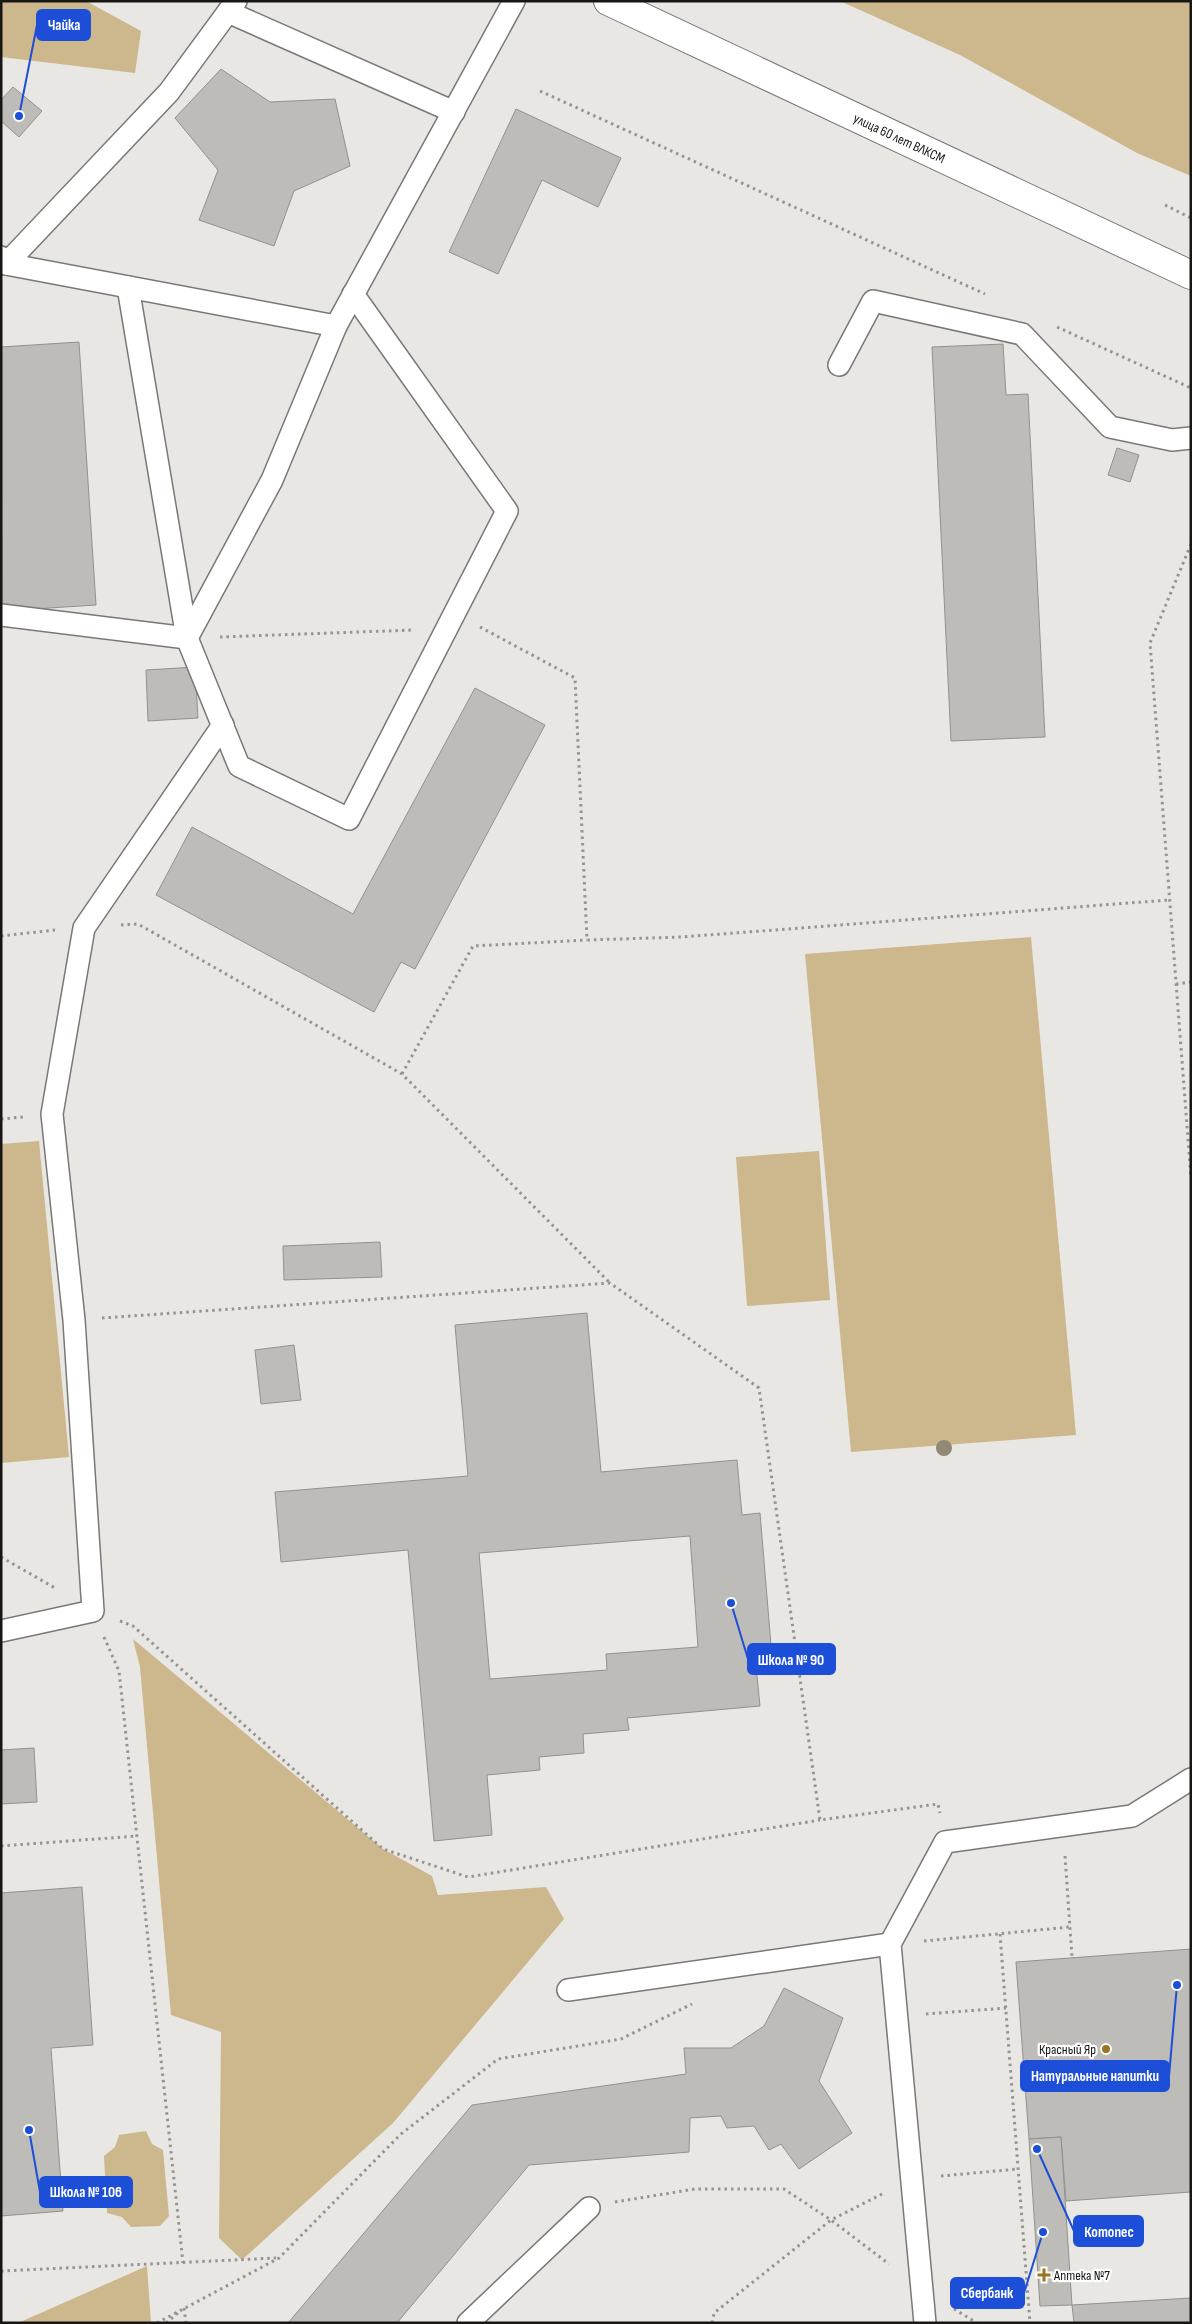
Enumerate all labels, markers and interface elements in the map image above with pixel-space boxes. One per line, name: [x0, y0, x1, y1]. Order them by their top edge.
callout: Чайка: [37, 10, 90, 40]
text: Чайка: [48, 16, 80, 35]
street label: улица 60 лет ВЛКСМ: [851, 109, 948, 167]
callout: Школа № 90: [748, 1644, 835, 1674]
text: Школа № 90: [758, 1651, 824, 1670]
place label: Красный Яр: [1039, 2041, 1096, 2058]
marker: Красный Яр: [1100, 2043, 1112, 2055]
callout: Натуральные напитки: [1021, 2061, 1169, 2091]
text: Натуральные напитки: [1031, 2067, 1159, 2086]
callout: Школа № 106: [40, 2177, 132, 2207]
text: Школа № 106: [50, 2183, 122, 2202]
callout: Котопес: [1074, 2216, 1143, 2246]
text: Котопес: [1084, 2223, 1134, 2242]
place label: Аптека №7: [1053, 2267, 1110, 2284]
marker: Аптека №7: [1038, 2269, 1050, 2281]
callout: Сбербанк: [951, 2278, 1024, 2308]
text: Сбербанк: [961, 2284, 1014, 2303]

